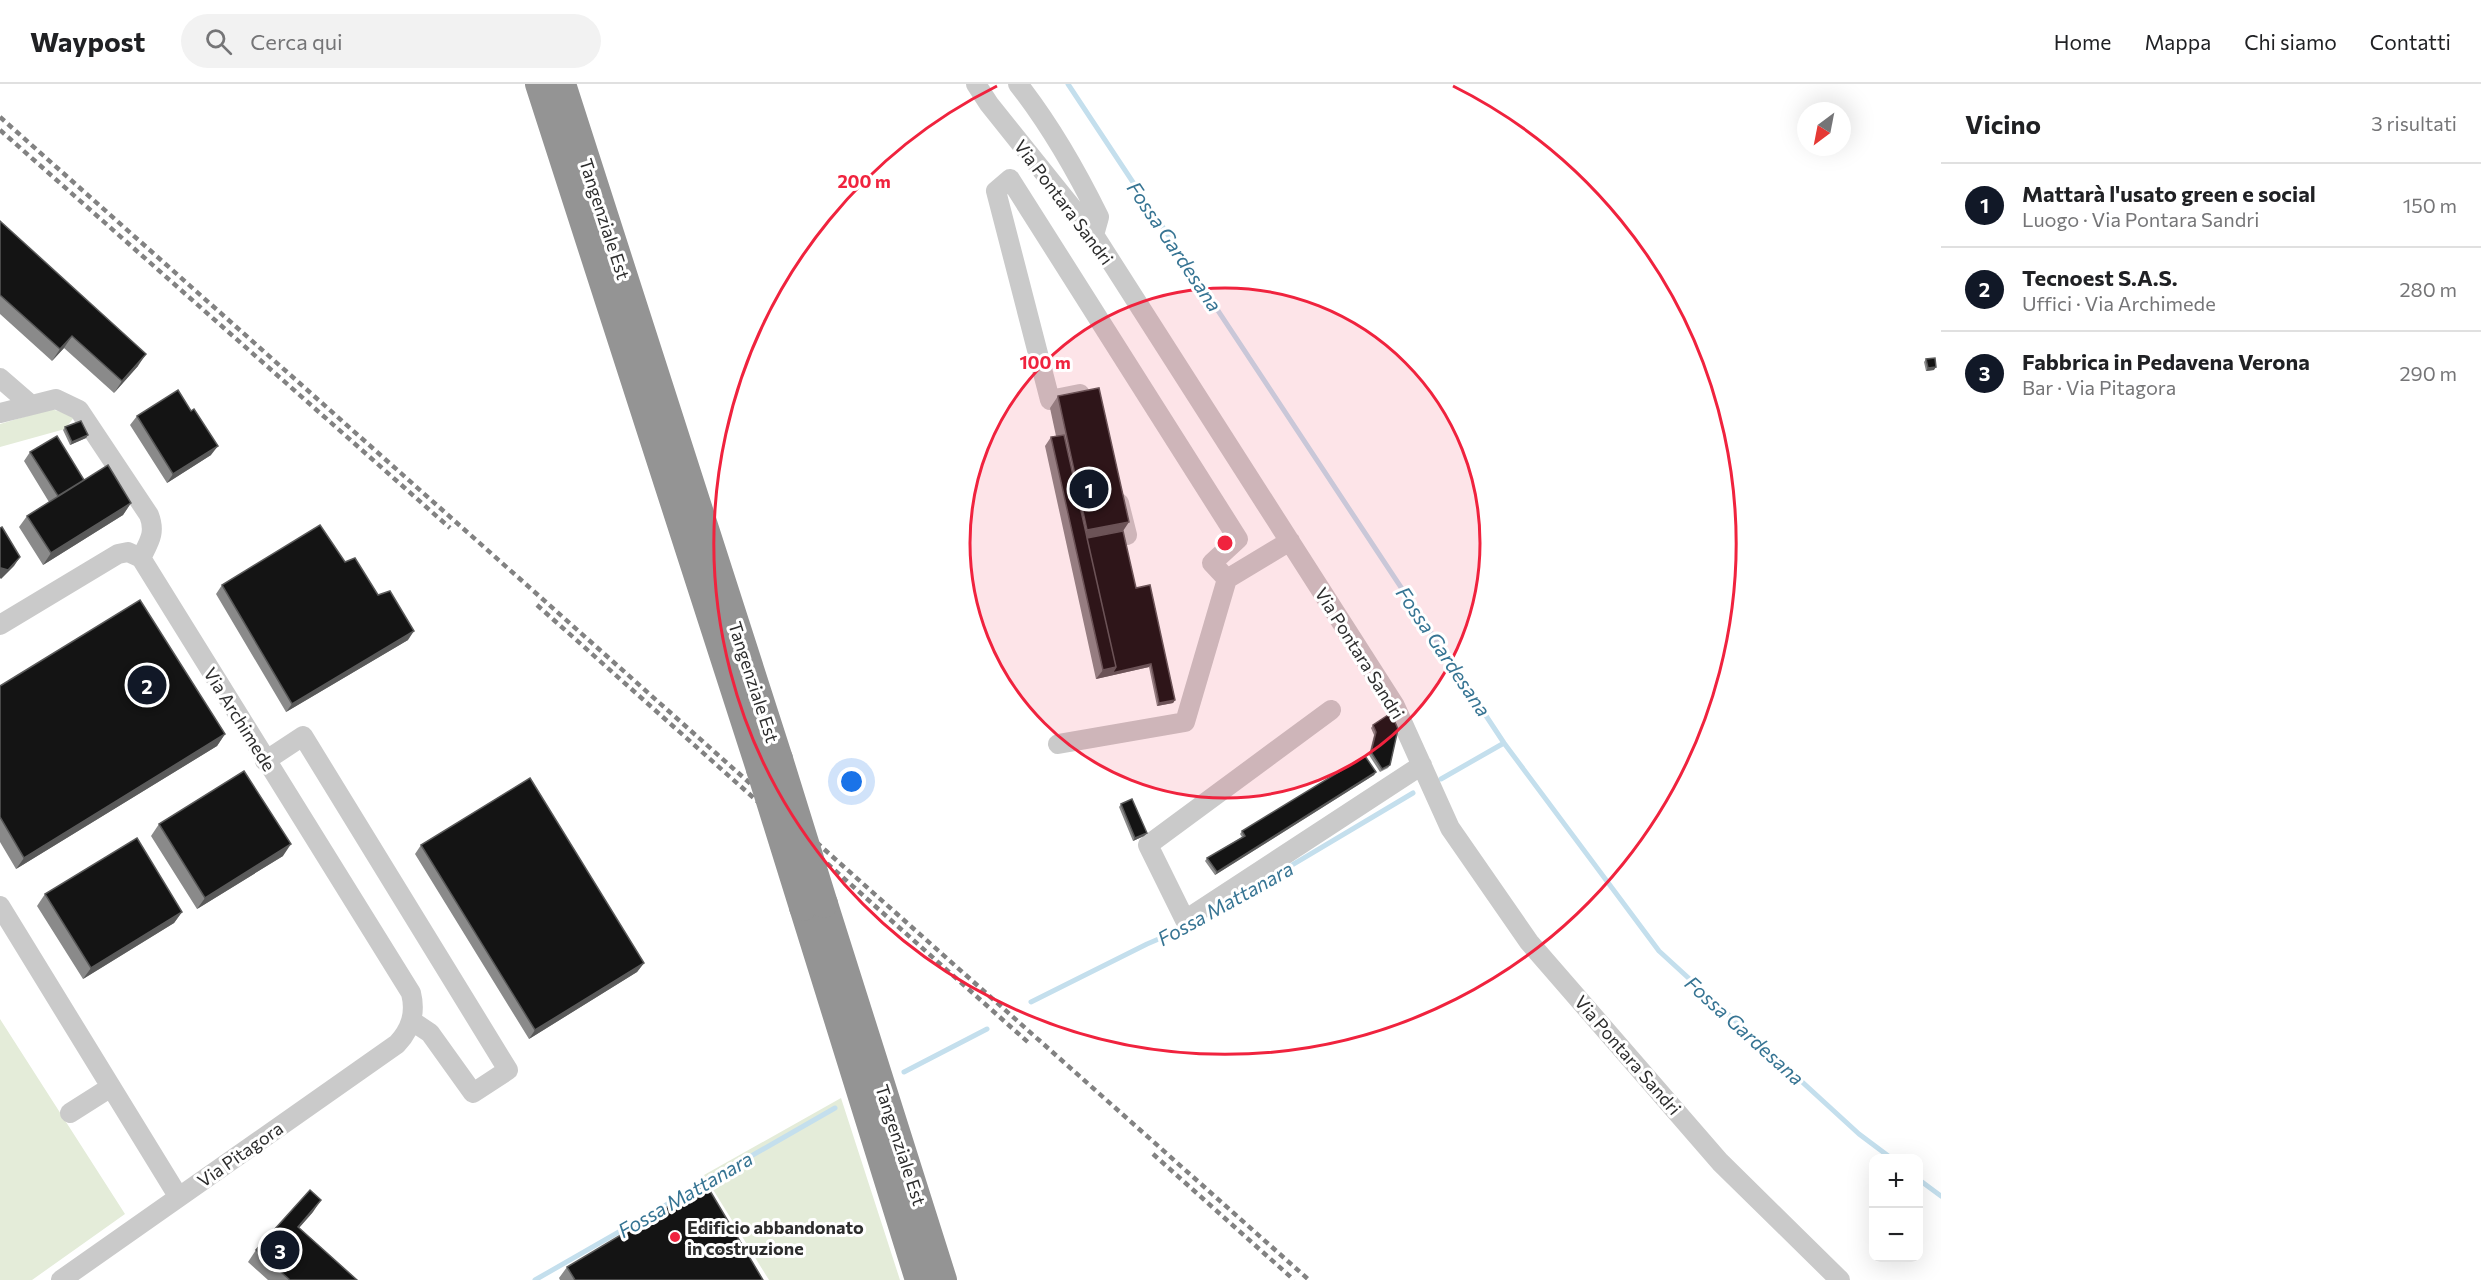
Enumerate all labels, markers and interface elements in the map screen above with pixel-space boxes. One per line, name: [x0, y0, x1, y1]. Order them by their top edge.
search box: [181, 14, 601, 68]
text: Waypost: [30, 24, 145, 58]
icon: search: [202, 25, 235, 58]
text: Cerca qui: [250, 28, 343, 55]
text: Home: [2054, 29, 2111, 54]
text: Mappa: [2144, 29, 2211, 54]
text: Chi siamo: [2244, 29, 2337, 54]
text: Contatti: [2370, 29, 2451, 54]
north arrow: [1797, 102, 1851, 156]
text: Vicino: [1965, 108, 2041, 139]
text: 3 risultati: [2371, 111, 2457, 135]
street label: Via Pontara Sandri: [1010, 135, 1118, 269]
street label: Tangenziale Est: [575, 156, 635, 282]
text: 200 m: [837, 170, 891, 192]
water label: Fossa Gardesana: [1123, 176, 1227, 316]
text: Mattarà l'usato green e social: [2022, 180, 2316, 207]
text: 1: [1980, 193, 1989, 217]
text: 150 m: [2403, 193, 2457, 217]
text: Luogo · Via Pontara Sandri: [2022, 207, 2259, 231]
text: Tecnoest S.A.S.: [2022, 264, 2178, 291]
text: 2: [1979, 277, 1990, 301]
text: 280 m: [2399, 277, 2457, 301]
text: Uffici · Via Archimede: [2022, 291, 2216, 315]
text: Fabbrica in Pedavena Verona: [2022, 348, 2310, 375]
text: 100 m: [1019, 351, 1071, 373]
text: 3: [1979, 361, 1990, 385]
text: 290 m: [2399, 361, 2457, 385]
text: Bar · Via Pitagora: [2022, 375, 2176, 399]
pin: 1: [1070, 466, 1108, 512]
centre of rings: [1215, 533, 1235, 553]
water label: Fossa Gardesana: [1392, 581, 1496, 721]
street label: Via Pontara Sandri: [1311, 583, 1409, 723]
street label: Tangenziale Est: [724, 619, 784, 745]
pin: 2: [128, 662, 166, 708]
street label: Via Archimede: [199, 663, 281, 775]
your location: [837, 767, 866, 796]
water label: Fossa Mattanara: [1153, 856, 1297, 950]
water label: Fossa Gardesana: [1681, 970, 1809, 1090]
street label: Via Pontara Sandri: [1570, 991, 1686, 1119]
street label: Tangenziale Est: [871, 1082, 931, 1208]
street label: Via Pitagora: [193, 1117, 287, 1191]
water label: Fossa Mattanara: [613, 1146, 757, 1242]
map controls: [1869, 1154, 1923, 1262]
button: +: [1869, 1154, 1923, 1208]
button: −: [1869, 1208, 1923, 1262]
place label: Edificio abbandonato in costruzione: [687, 1216, 864, 1259]
pin: 3: [260, 1228, 300, 1272]
marker: Edificio abbandonato in costruzione: [668, 1230, 682, 1244]

